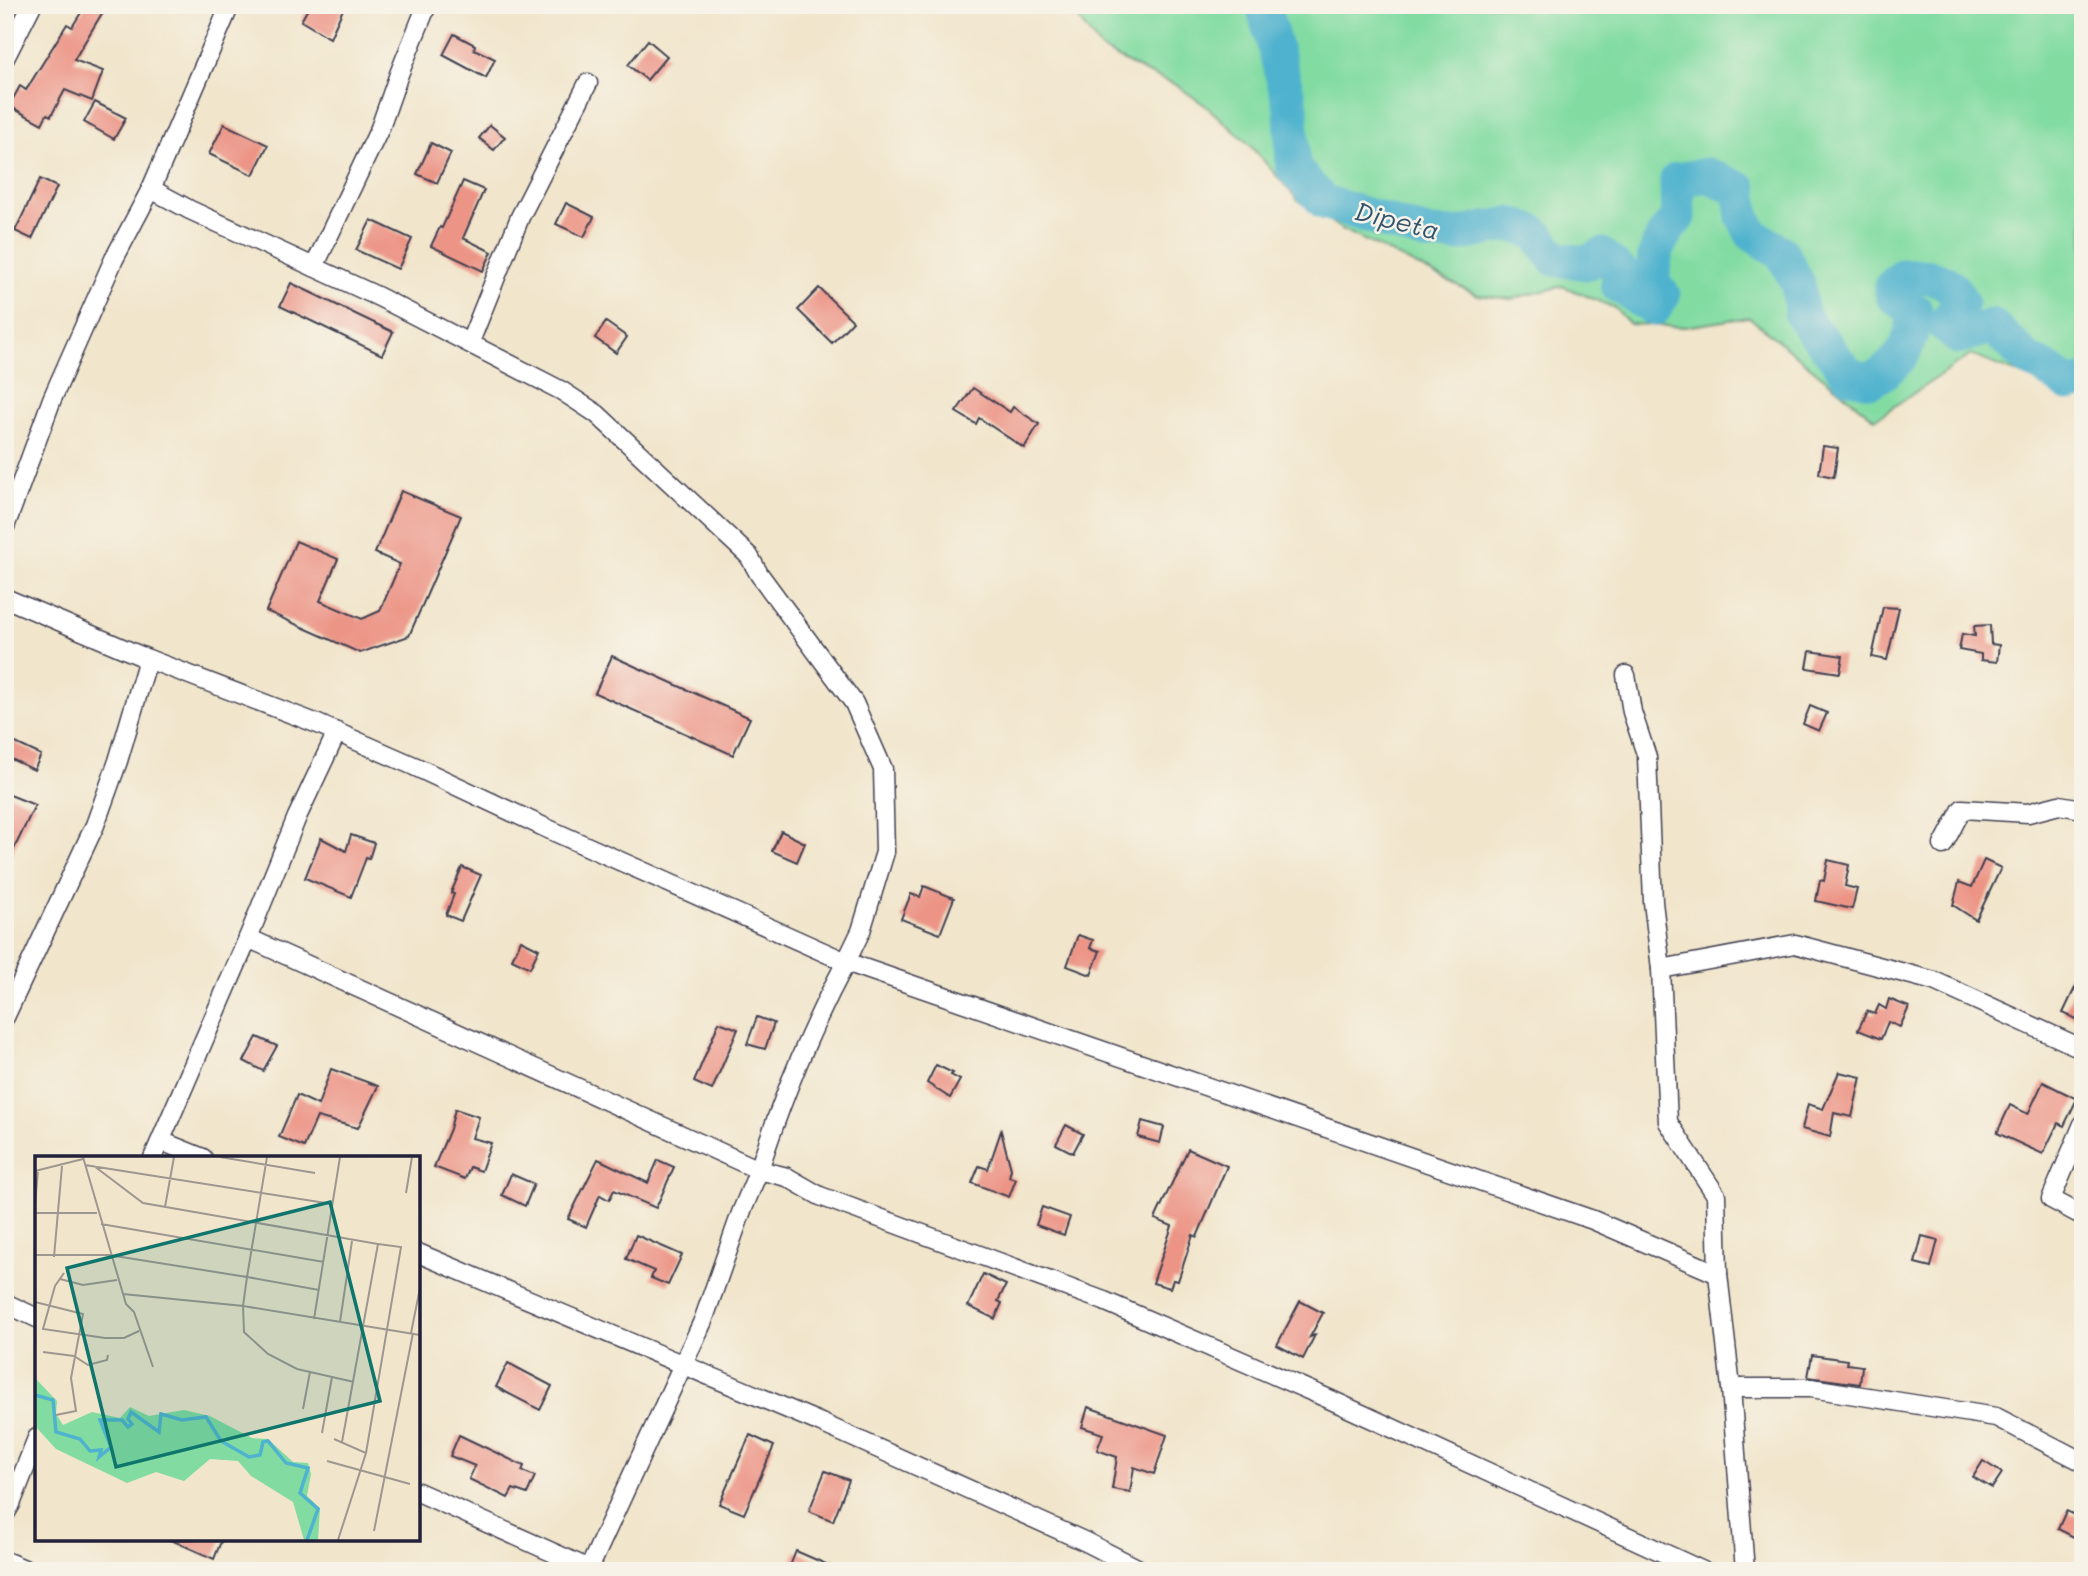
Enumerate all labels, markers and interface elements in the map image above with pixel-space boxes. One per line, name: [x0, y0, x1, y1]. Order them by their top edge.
water label: Dipeta: [1352, 193, 1443, 247]
inset map: [35, 1156, 420, 1541]

